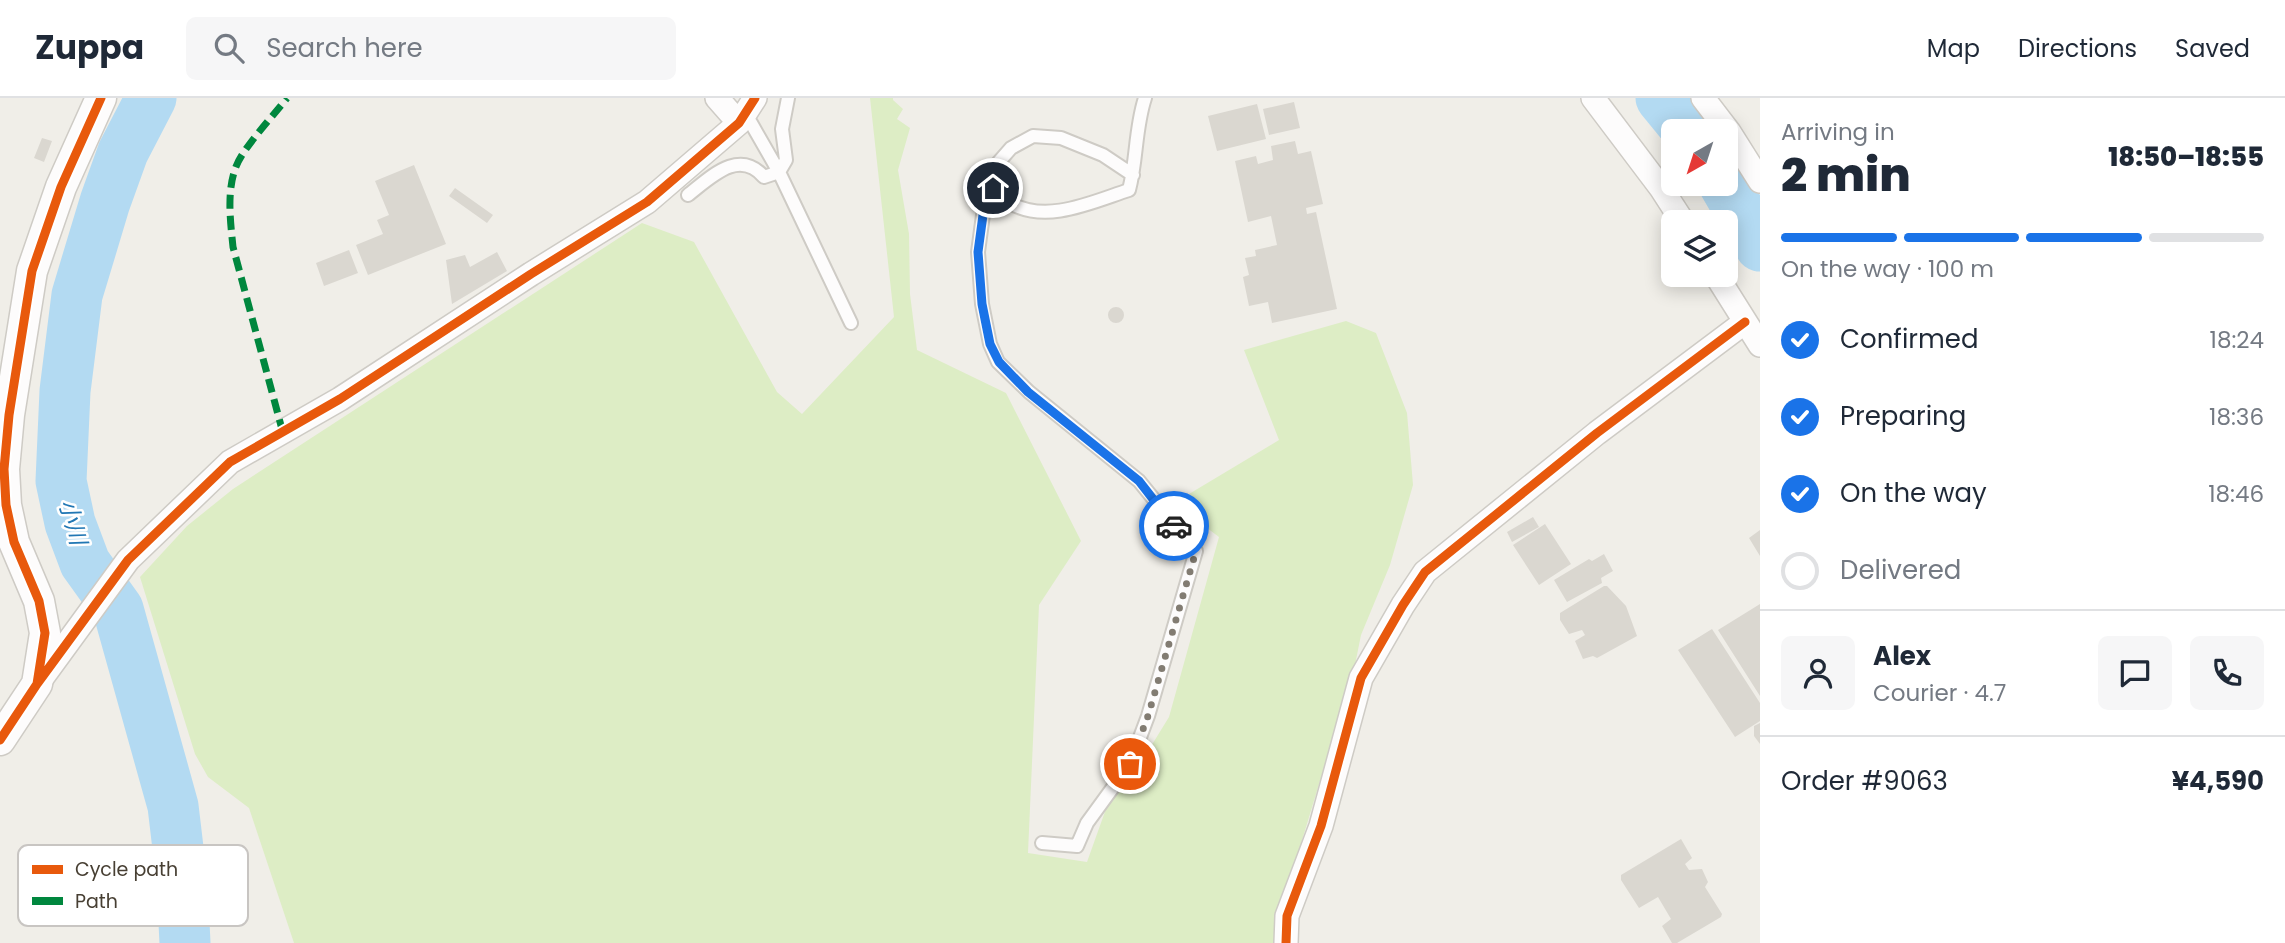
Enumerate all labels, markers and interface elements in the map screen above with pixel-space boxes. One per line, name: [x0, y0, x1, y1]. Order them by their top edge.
search box: [186, 17, 676, 80]
text: Zuppa: [35, 24, 144, 71]
icon: search: [210, 29, 248, 67]
text: Search here: [266, 30, 423, 66]
text: Map: [1927, 32, 1980, 65]
text: Directions: [2018, 32, 2137, 65]
text: Saved: [2175, 32, 2250, 65]
text: Arriving in: [1781, 116, 1895, 148]
north arrow: [1661, 119, 1738, 196]
map controls: [1661, 119, 1738, 287]
text: 18:50–18:55: [2108, 139, 2264, 175]
text: 2 min: [1781, 143, 1911, 207]
pin: [963, 158, 1023, 218]
icon: home: [974, 169, 1012, 207]
button: layers: [1661, 210, 1738, 287]
text: On the way · 100 m: [1781, 253, 1994, 285]
icon: check: [1781, 321, 1819, 359]
text: Confirmed: [1840, 321, 1978, 357]
text: 18:24: [2210, 324, 2264, 356]
icon: check: [1781, 398, 1819, 436]
text: Preparing: [1840, 398, 1966, 434]
text: 18:36: [2209, 401, 2264, 433]
icon: check: [1781, 475, 1819, 513]
text: On the way: [1840, 475, 1987, 511]
text: 18:46: [2208, 478, 2264, 510]
courier: [1139, 491, 1209, 561]
water label: 小川: [51, 495, 96, 551]
icon: car: [1155, 507, 1193, 545]
text: Delivered: [1840, 552, 1961, 588]
button: person: [1781, 636, 1855, 710]
button: chat: [2098, 636, 2172, 710]
button: phone: [2190, 636, 2264, 710]
text: Alex: [1873, 638, 1931, 674]
text: Courier · 4.7: [1873, 677, 2006, 709]
pin: [1100, 734, 1160, 794]
icon: bag: [1111, 745, 1149, 783]
text: Order #9063: [1781, 763, 1948, 799]
text: ¥4,590: [2172, 763, 2264, 799]
legend: [18, 845, 248, 926]
text: Cycle path: [75, 856, 178, 883]
text: Path: [75, 888, 118, 915]

